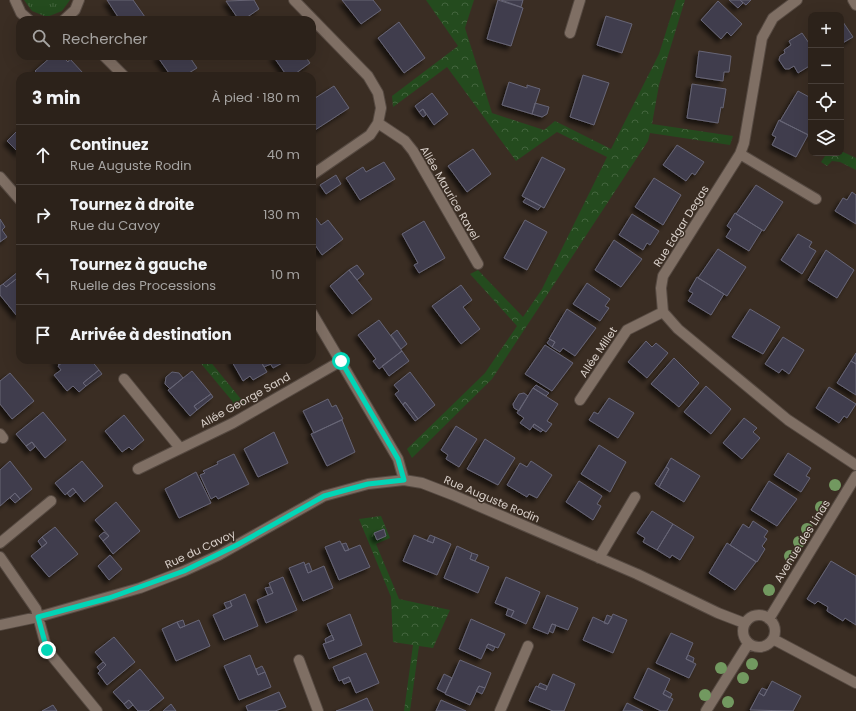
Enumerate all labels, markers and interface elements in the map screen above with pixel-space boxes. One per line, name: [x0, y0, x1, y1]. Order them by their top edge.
map controls: [808, 12, 844, 156]
button: +: [808, 12, 844, 48]
search box: [16, 16, 316, 60]
icon: search: [30, 27, 52, 49]
text: Rechercher: [62, 28, 148, 49]
button: −: [808, 48, 844, 84]
button: locate: [808, 84, 844, 120]
text: 3 min: [32, 86, 80, 110]
text: À pied · 180 m: [212, 88, 300, 107]
button: layers: [808, 120, 844, 156]
text: Continuez: [70, 134, 149, 155]
street label: Allée Maurice Ravel: [416, 143, 484, 243]
icon: ahead: [32, 144, 54, 166]
text: 40 m: [267, 145, 300, 164]
text: Rue Auguste Rodin: [70, 156, 192, 175]
street label: Rue Edgar Degas: [649, 182, 713, 270]
text: Tournez à droite: [70, 194, 194, 215]
icon: right: [32, 204, 54, 226]
text: 130 m: [263, 205, 300, 224]
text: Rue du Cavoy: [70, 216, 160, 235]
text: Tournez à gauche: [70, 254, 207, 275]
icon: left: [32, 264, 54, 286]
text: 10 m: [271, 265, 300, 284]
text: Ruelle des Processions: [70, 276, 216, 295]
icon: arrive: [32, 324, 54, 346]
text: Arrivée à destination: [70, 324, 232, 345]
street label: Allée Millet: [575, 324, 621, 380]
route start: [332, 352, 350, 370]
street label: Allée George Sand: [197, 368, 293, 432]
street label: Rue Auguste Rodin: [442, 472, 542, 526]
street label: Avenue des Linas: [770, 496, 834, 585]
street label: Rue du Cavoy: [162, 525, 239, 572]
route end: [38, 641, 56, 659]

